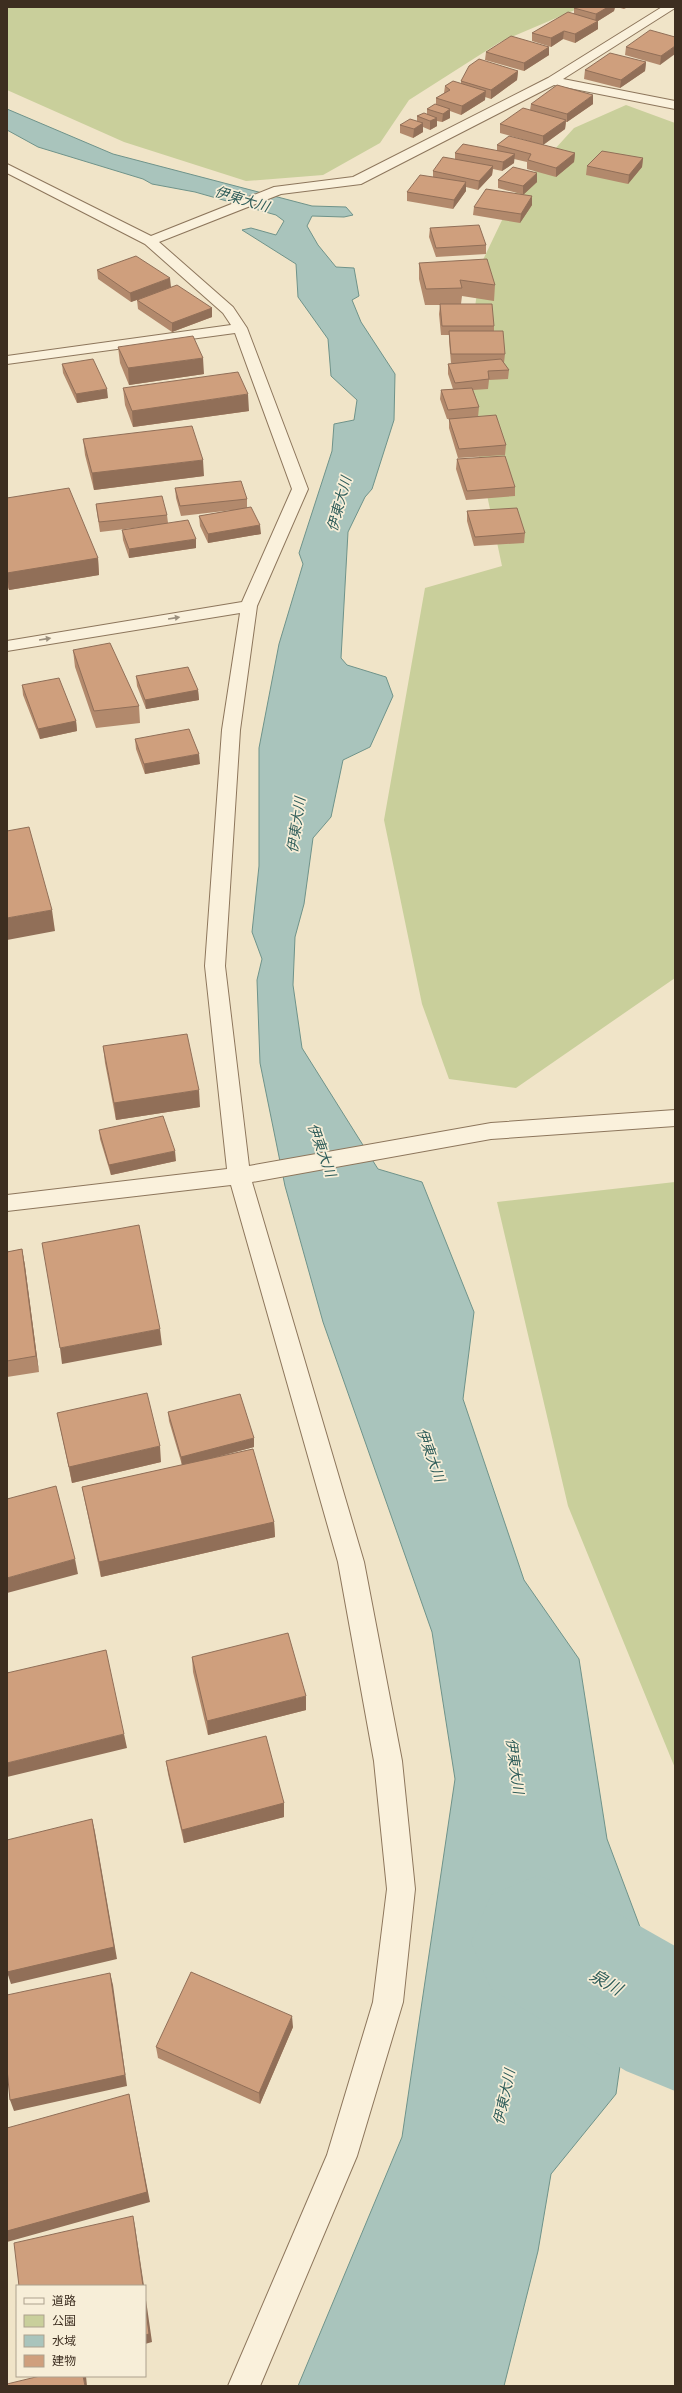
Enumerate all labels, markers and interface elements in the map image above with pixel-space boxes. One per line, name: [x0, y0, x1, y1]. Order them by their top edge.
water label: 伊東大川: [213, 182, 273, 216]
water label: 伊東大川: [323, 473, 355, 533]
one-way arrow: [168, 615, 180, 621]
one-way arrow: [39, 636, 52, 642]
water label: 伊東大川: [283, 794, 309, 854]
water label: 伊東大川: [304, 1121, 341, 1181]
water label: 伊東大川: [413, 1426, 450, 1486]
water label: 伊東大川: [502, 1737, 528, 1797]
water label: 泉川: [586, 1964, 628, 2001]
water label: 伊東大川: [489, 2066, 519, 2126]
legend: [16, 2285, 146, 2377]
text: 道路: [52, 2293, 76, 2308]
text: 公園: [52, 2313, 76, 2328]
text: 水域: [52, 2333, 76, 2348]
text: 建物: [52, 2353, 76, 2368]

